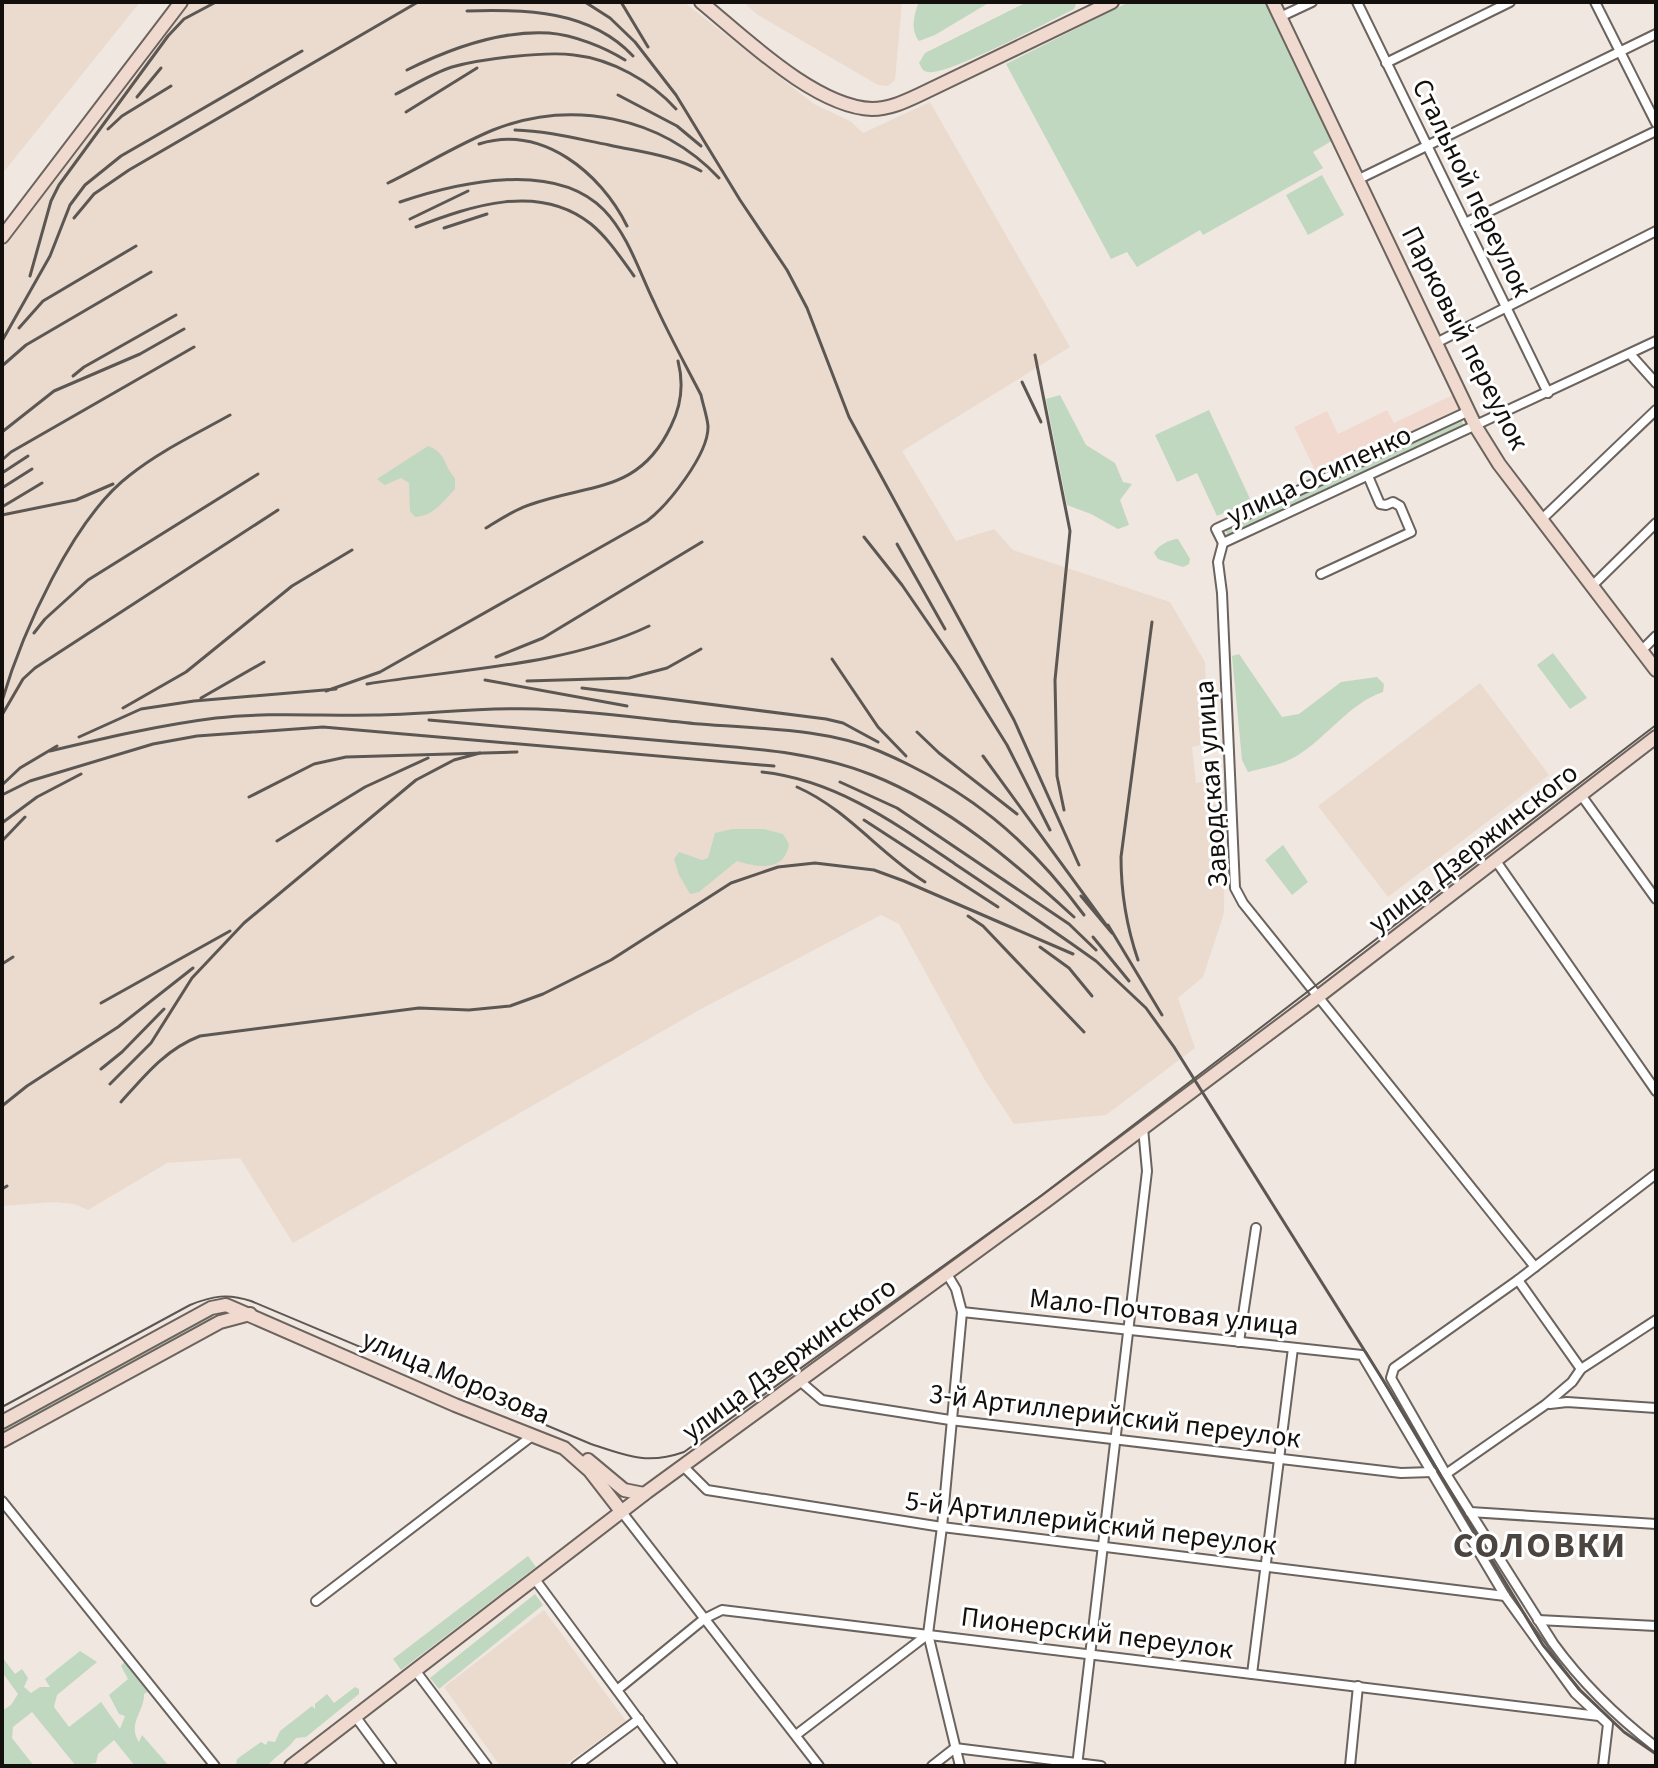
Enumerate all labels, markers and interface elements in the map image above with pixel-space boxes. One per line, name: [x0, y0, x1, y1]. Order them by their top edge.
street label: Стальной переулок: [1402, 72, 1542, 304]
street label: Парковый переулок: [1391, 219, 1539, 457]
street label: улица Осипенко: [1220, 415, 1418, 535]
street label: Заводская улица: [1184, 679, 1238, 889]
street label: улица Дзержинского: [1360, 753, 1586, 943]
street label: улица Дзержинского: [673, 1267, 905, 1451]
street label: Мало-Почтовая улица: [1027, 1278, 1301, 1346]
street label: улица Морозова: [356, 1319, 556, 1435]
street label: 3-й Артиллерийский переулок: [927, 1373, 1303, 1459]
street label: 5-й Артиллерийский переулок: [903, 1480, 1279, 1566]
district label: СОЛОВКИ: [1453, 1520, 1627, 1571]
street label: Пионерский переулок: [959, 1596, 1235, 1670]

